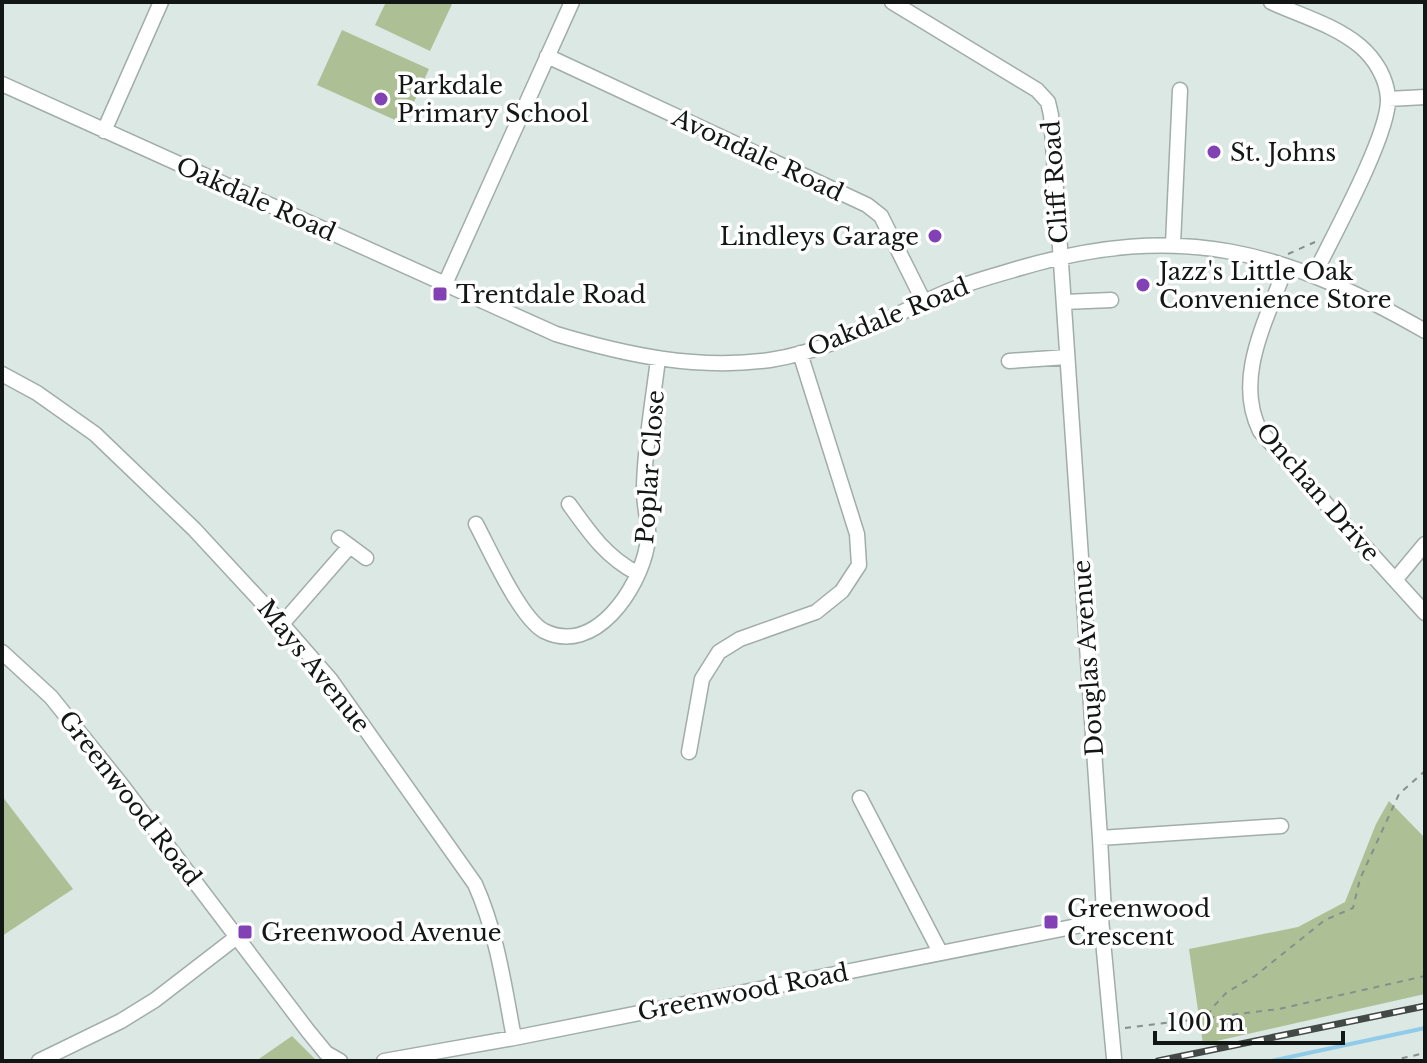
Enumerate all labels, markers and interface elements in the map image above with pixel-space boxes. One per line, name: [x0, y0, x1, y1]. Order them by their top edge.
place label: Parkdale Primary School: [397, 71, 589, 128]
marker: Parkdale Primary School: [372, 90, 390, 108]
street label: Avondale Road: [667, 102, 848, 207]
street label: Cliff Road: [1036, 119, 1074, 245]
place label: St. Johns: [1230, 138, 1336, 167]
marker: St. Johns: [1205, 143, 1223, 161]
street label: Oakdale Road: [172, 151, 340, 247]
place label: Lindleys Garage: [720, 222, 919, 251]
marker: Lindleys Garage: [926, 227, 944, 245]
place label: Jazz's Little Oak Convenience Store: [1156, 257, 1391, 314]
street label: Oakdale Road: [803, 271, 973, 363]
marker: Jazz's Little Oak Convenience Store: [1134, 276, 1152, 294]
place label: Trentdale Road: [456, 280, 646, 309]
marker: Trentdale Road: [431, 285, 449, 303]
street label: Poplar Close: [630, 389, 670, 545]
street label: Onchan Drive: [1250, 417, 1386, 567]
street label: Douglas Avenue: [1067, 559, 1109, 757]
street label: Mays Avenue: [252, 594, 376, 738]
street label: Greenwood Road: [53, 705, 207, 891]
place label: Greenwood Crescent: [1067, 894, 1210, 951]
marker: Greenwood Crescent: [1042, 913, 1060, 931]
place label: Greenwood Avenue: [261, 918, 502, 947]
marker: Greenwood Avenue: [236, 923, 254, 941]
street label: Greenwood Road: [635, 957, 851, 1027]
scale bar: [1155, 995, 1343, 1045]
text: 100 m: [1167, 1008, 1245, 1037]

